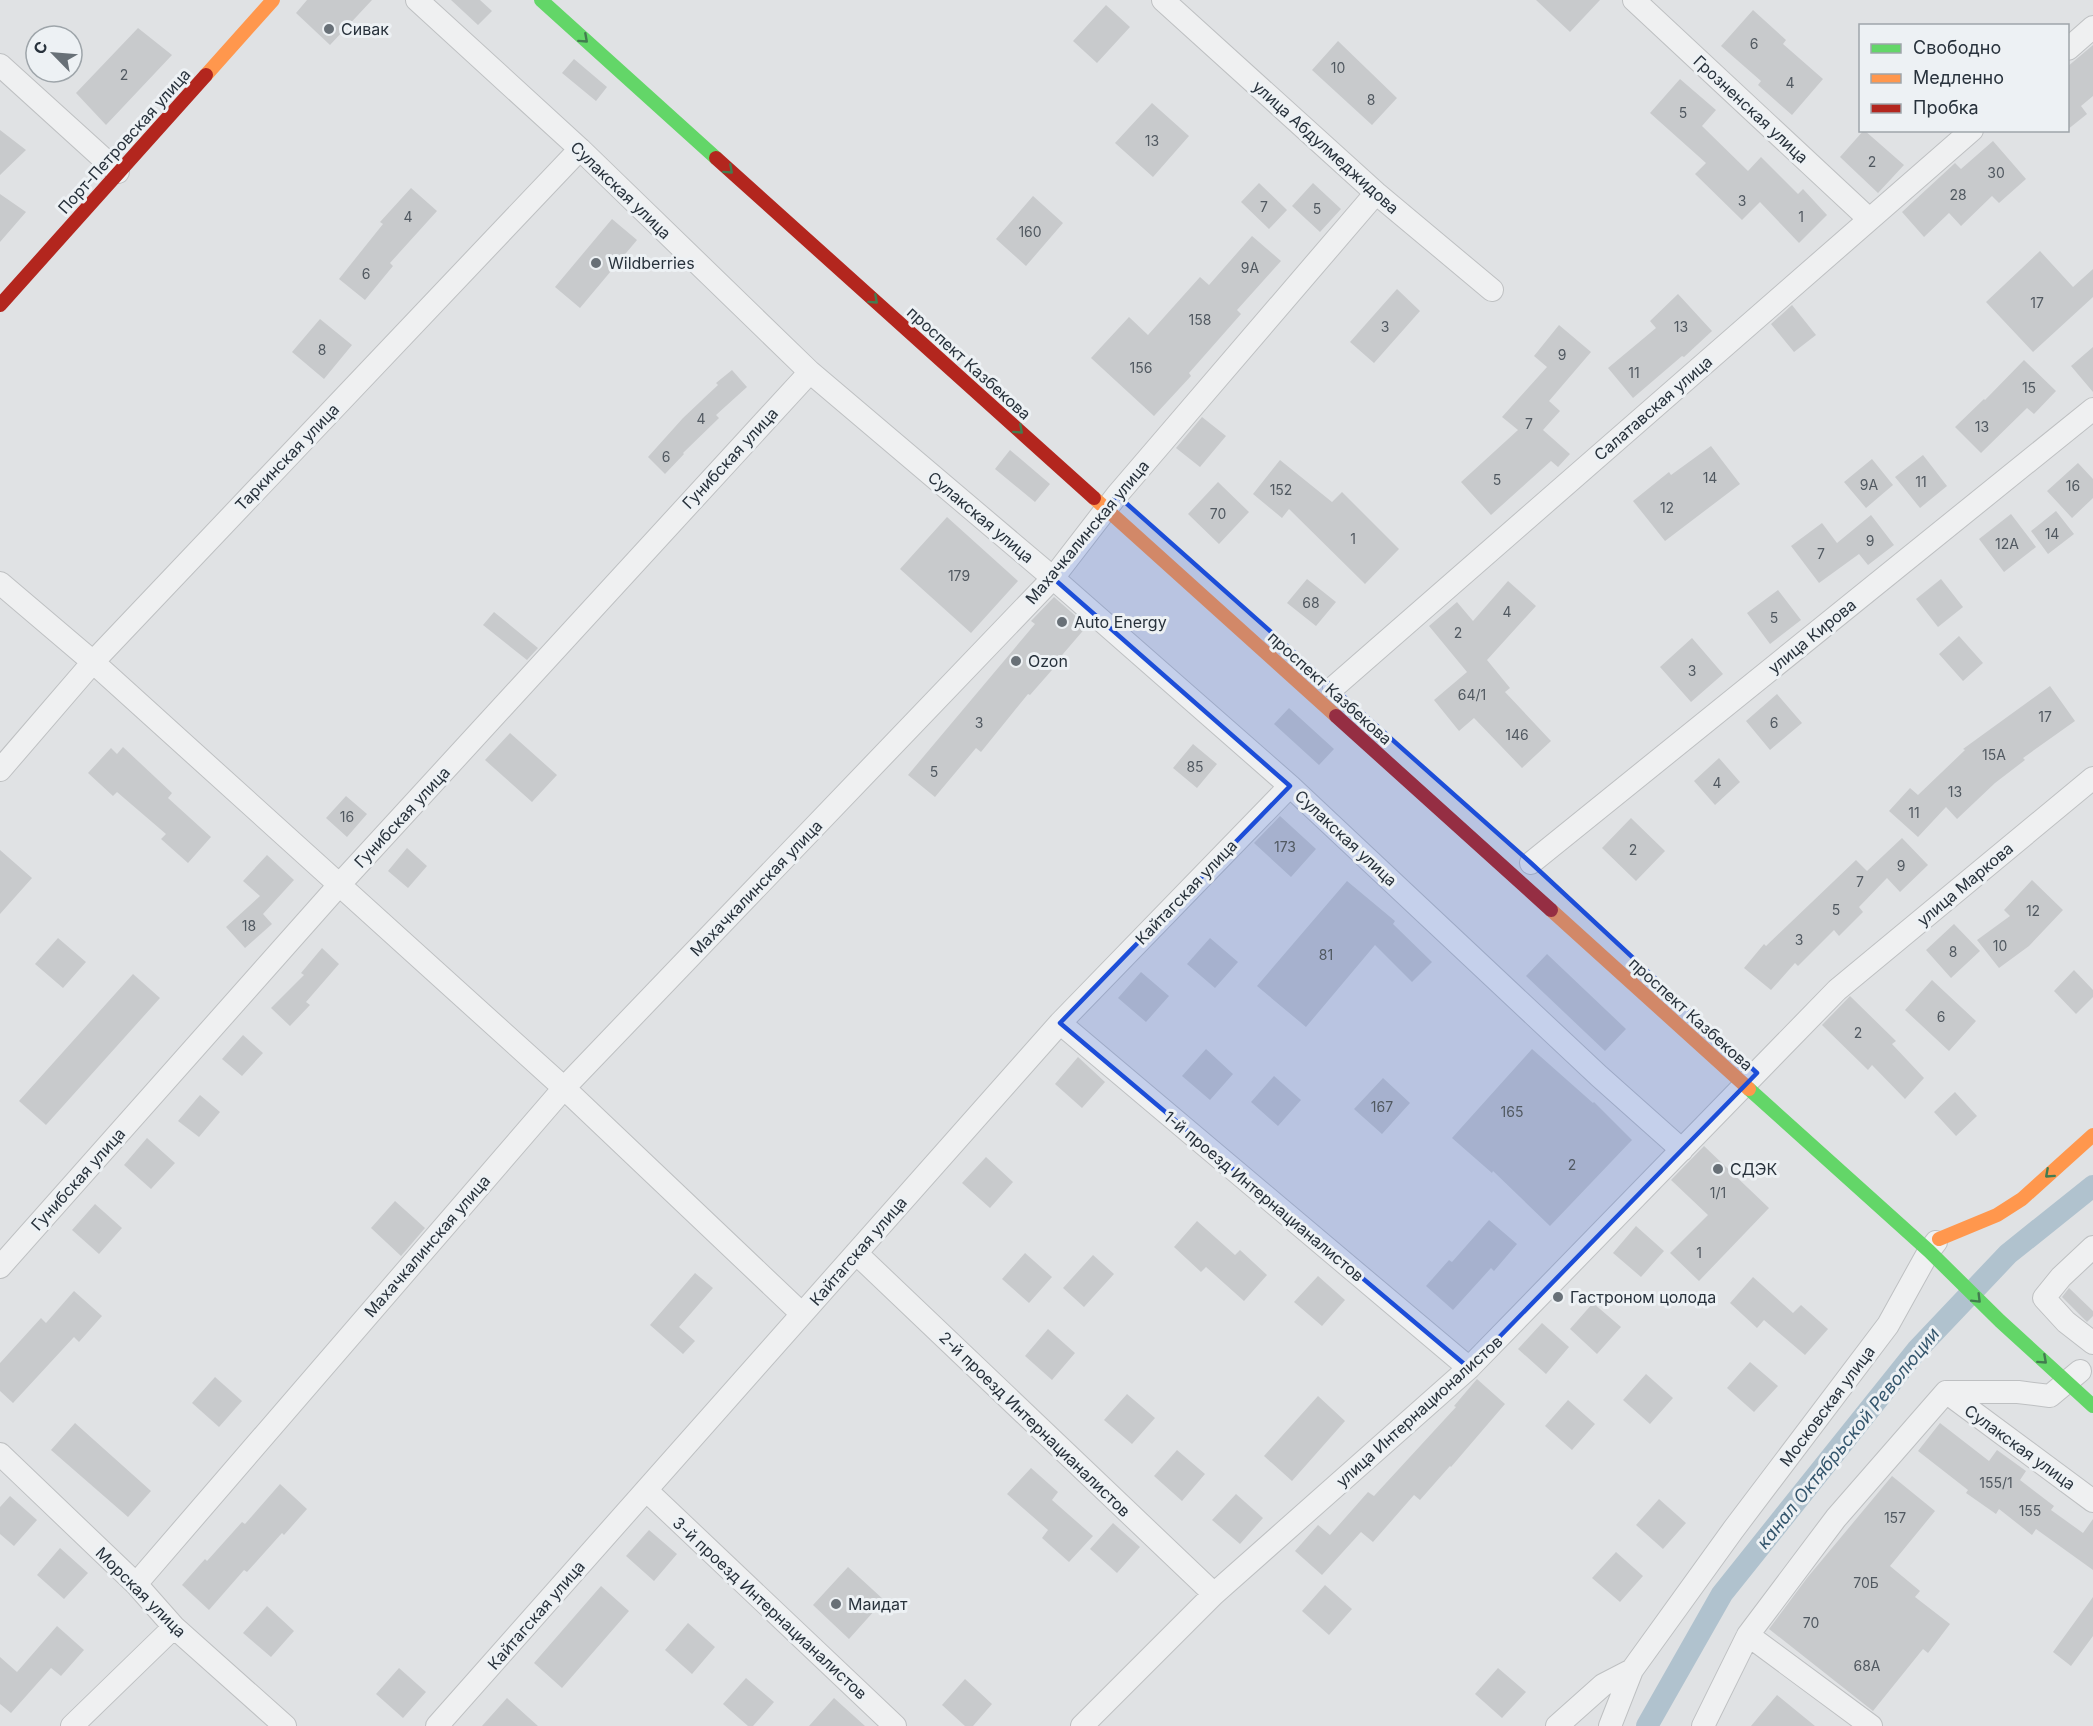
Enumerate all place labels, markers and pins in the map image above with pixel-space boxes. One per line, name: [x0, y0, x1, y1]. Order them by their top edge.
place label: Сивак: [341, 19, 389, 39]
marker: Сивак: [322, 22, 336, 36]
place label: Wildberries: [608, 253, 695, 273]
marker: Wildberries: [589, 256, 603, 270]
place label: Auto Energy: [1074, 612, 1167, 632]
marker: Auto Energy: [1055, 615, 1069, 629]
place label: Ozon: [1028, 651, 1068, 671]
marker: Ozon: [1009, 654, 1023, 668]
place label: СДЭК: [1730, 1159, 1777, 1179]
marker: СДЭК: [1711, 1162, 1725, 1176]
place label: Гастроном цолода: [1570, 1287, 1716, 1307]
marker: Гастроном цолода: [1551, 1290, 1565, 1304]
place label: Маидат: [848, 1594, 908, 1614]
marker: Маидат: [829, 1597, 843, 1611]

